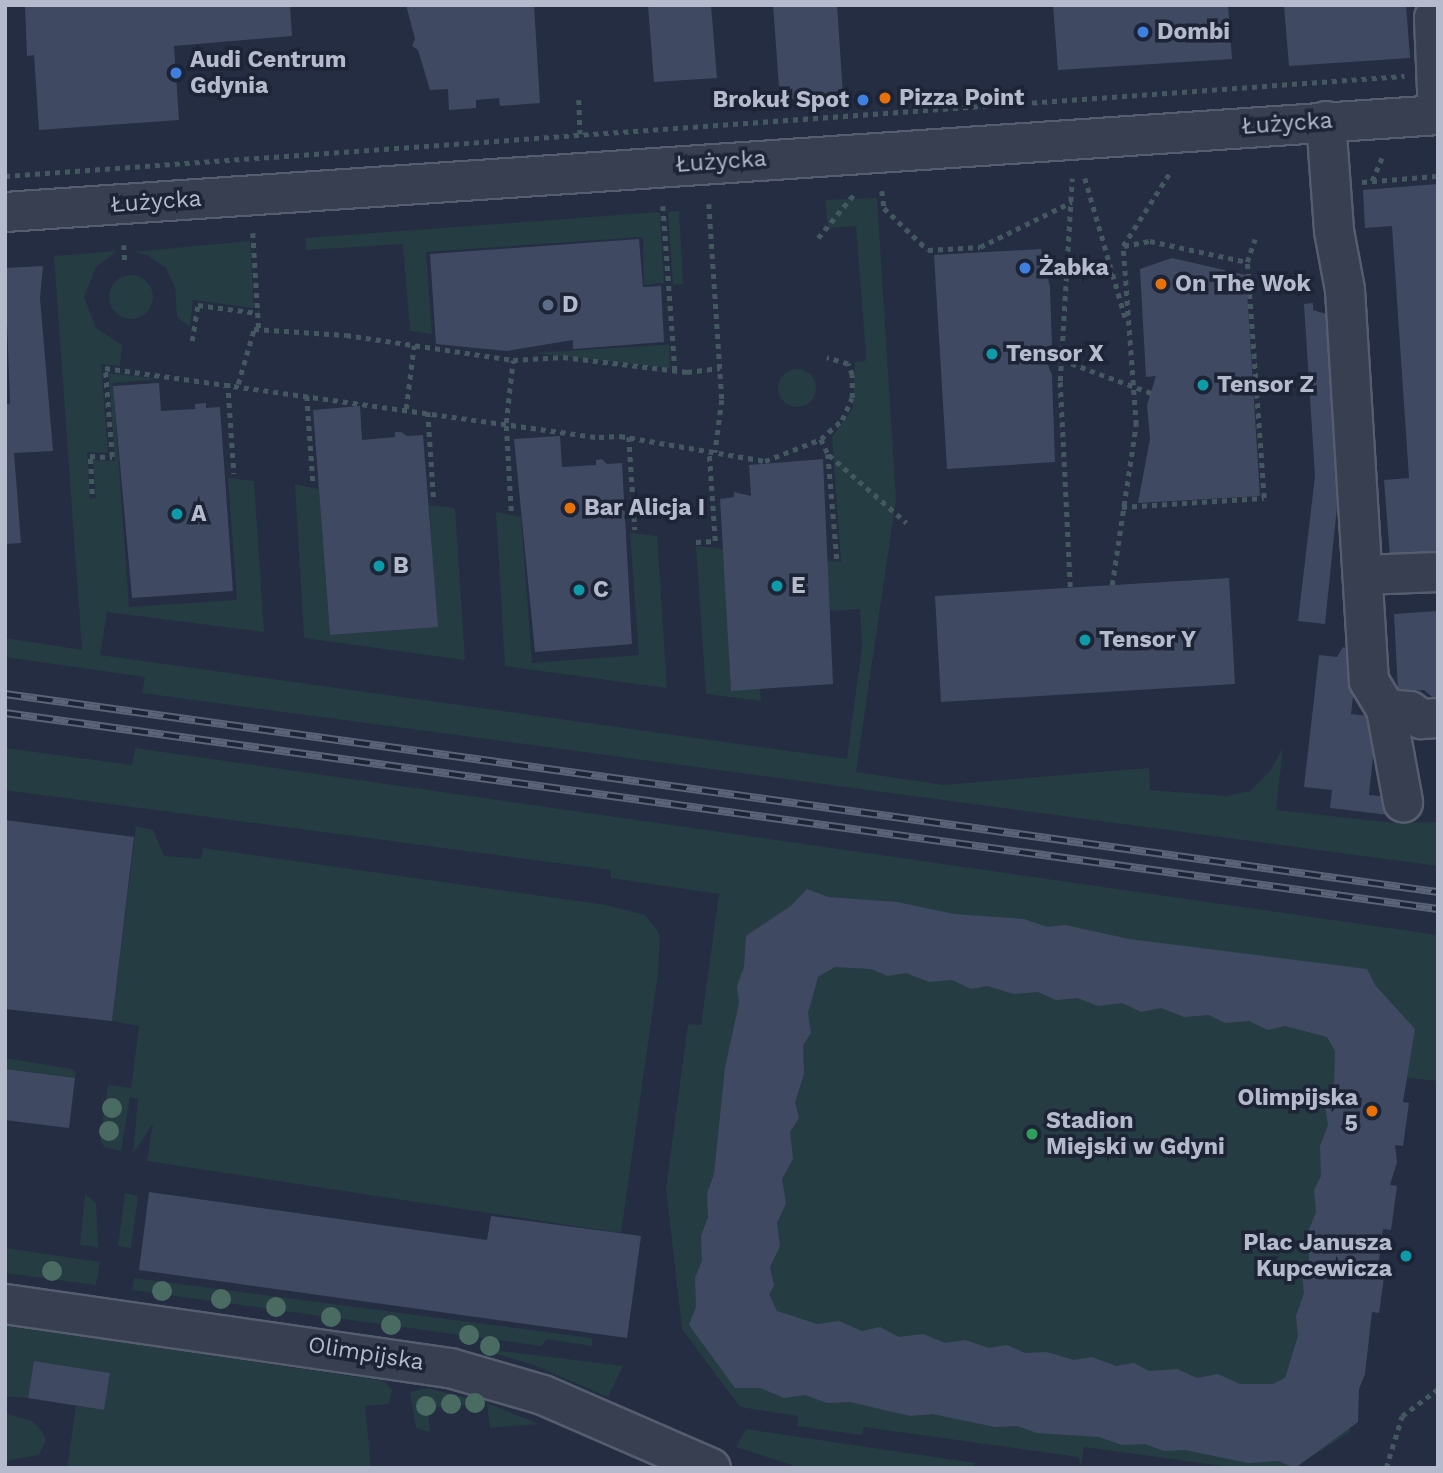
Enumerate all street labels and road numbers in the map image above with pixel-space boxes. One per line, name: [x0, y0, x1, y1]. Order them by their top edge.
street label: Łużycka: [1241, 107, 1333, 141]
street label: Łużycka: [675, 145, 767, 179]
street label: Łużycka: [110, 185, 202, 219]
street label: Olimpijska: [306, 1331, 426, 1377]

